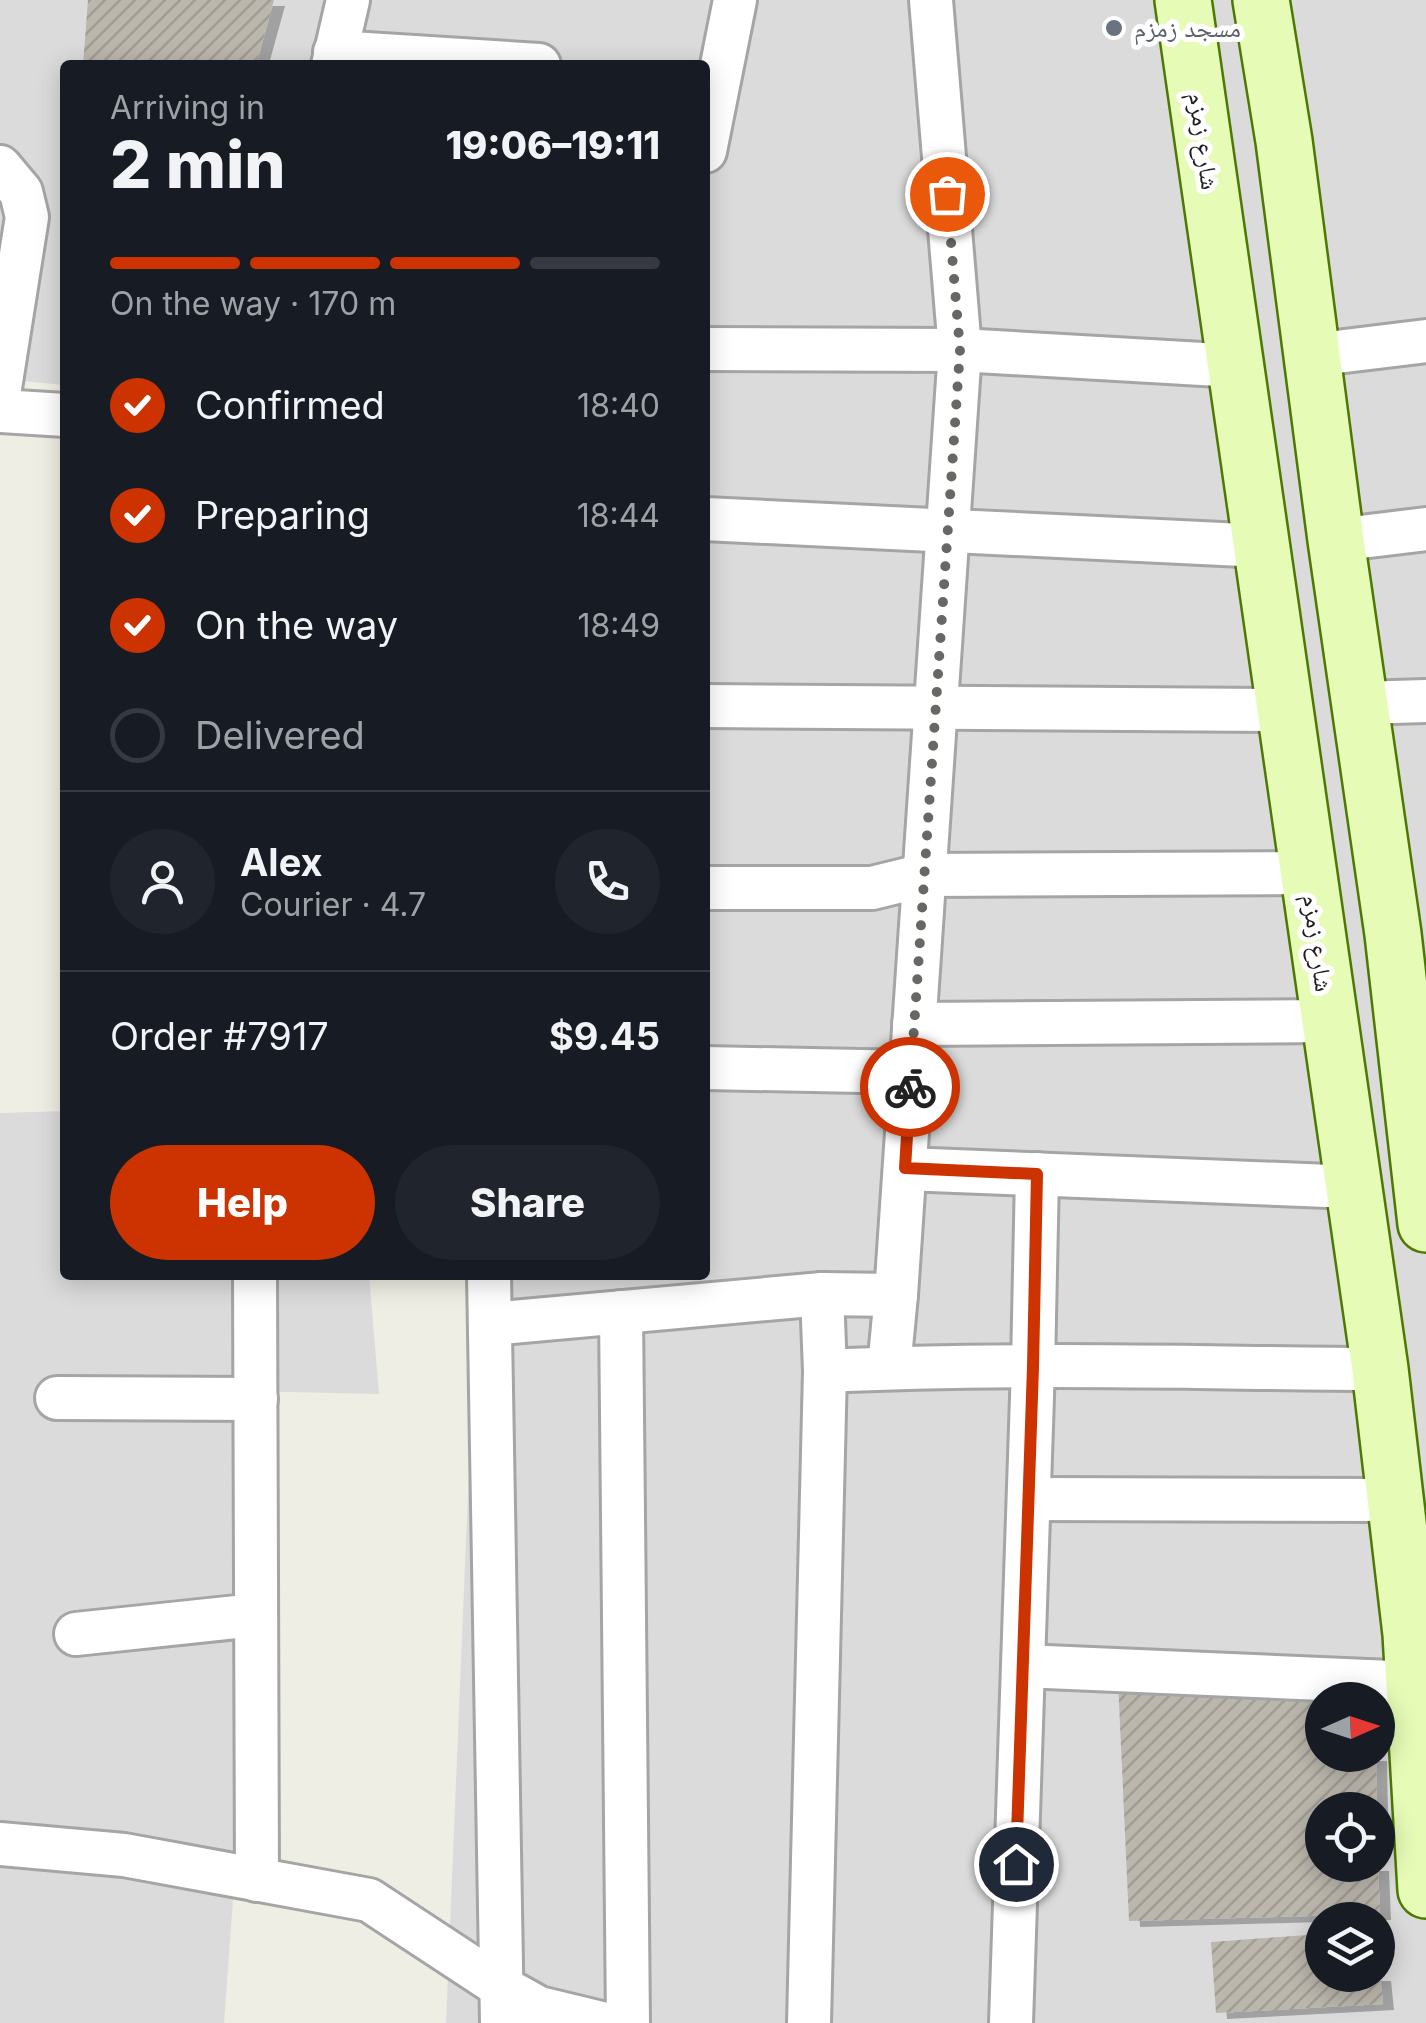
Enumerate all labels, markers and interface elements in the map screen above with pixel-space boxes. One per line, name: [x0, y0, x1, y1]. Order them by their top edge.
place label: مسجد زمزم: [1134, 13, 1241, 45]
marker: مسجد زمزم: [1103, 17, 1125, 39]
text: Arriving in: [110, 88, 265, 127]
street label: شارع زمزم: [1180, 90, 1226, 192]
text: 19:06–19:11: [445, 122, 660, 168]
text: 2 min: [110, 125, 286, 204]
pin: [905, 152, 990, 237]
icon: bag: [920, 167, 975, 222]
text: On the way · 170 m: [110, 284, 396, 323]
icon: check: [110, 378, 165, 433]
text: Confirmed: [195, 382, 385, 428]
text: 18:40: [577, 386, 660, 425]
icon: check: [110, 488, 165, 543]
text: Preparing: [195, 492, 370, 538]
text: 18:44: [577, 496, 660, 535]
icon: check: [110, 598, 165, 653]
text: On the way: [195, 602, 398, 648]
text: 18:49: [577, 606, 660, 645]
text: Delivered: [195, 712, 365, 758]
button: person: [110, 829, 215, 934]
button: phone: [555, 829, 660, 934]
text: Alex: [240, 839, 323, 885]
text: Courier · 4.7: [240, 885, 426, 924]
street label: شارع زمزم: [1294, 892, 1340, 994]
text: Order #7917: [110, 1013, 329, 1059]
text: $9.45: [549, 1013, 660, 1059]
courier: [860, 1037, 960, 1137]
icon: bike: [883, 1060, 938, 1115]
button: Help: [110, 1145, 375, 1260]
button: Share: [395, 1145, 660, 1260]
north arrow: [1305, 1682, 1395, 1772]
map controls: [1305, 1682, 1395, 1992]
button: locate: [1305, 1792, 1395, 1882]
pin: [974, 1822, 1059, 1907]
icon: home: [989, 1837, 1044, 1892]
button: layers: [1305, 1902, 1395, 1992]

